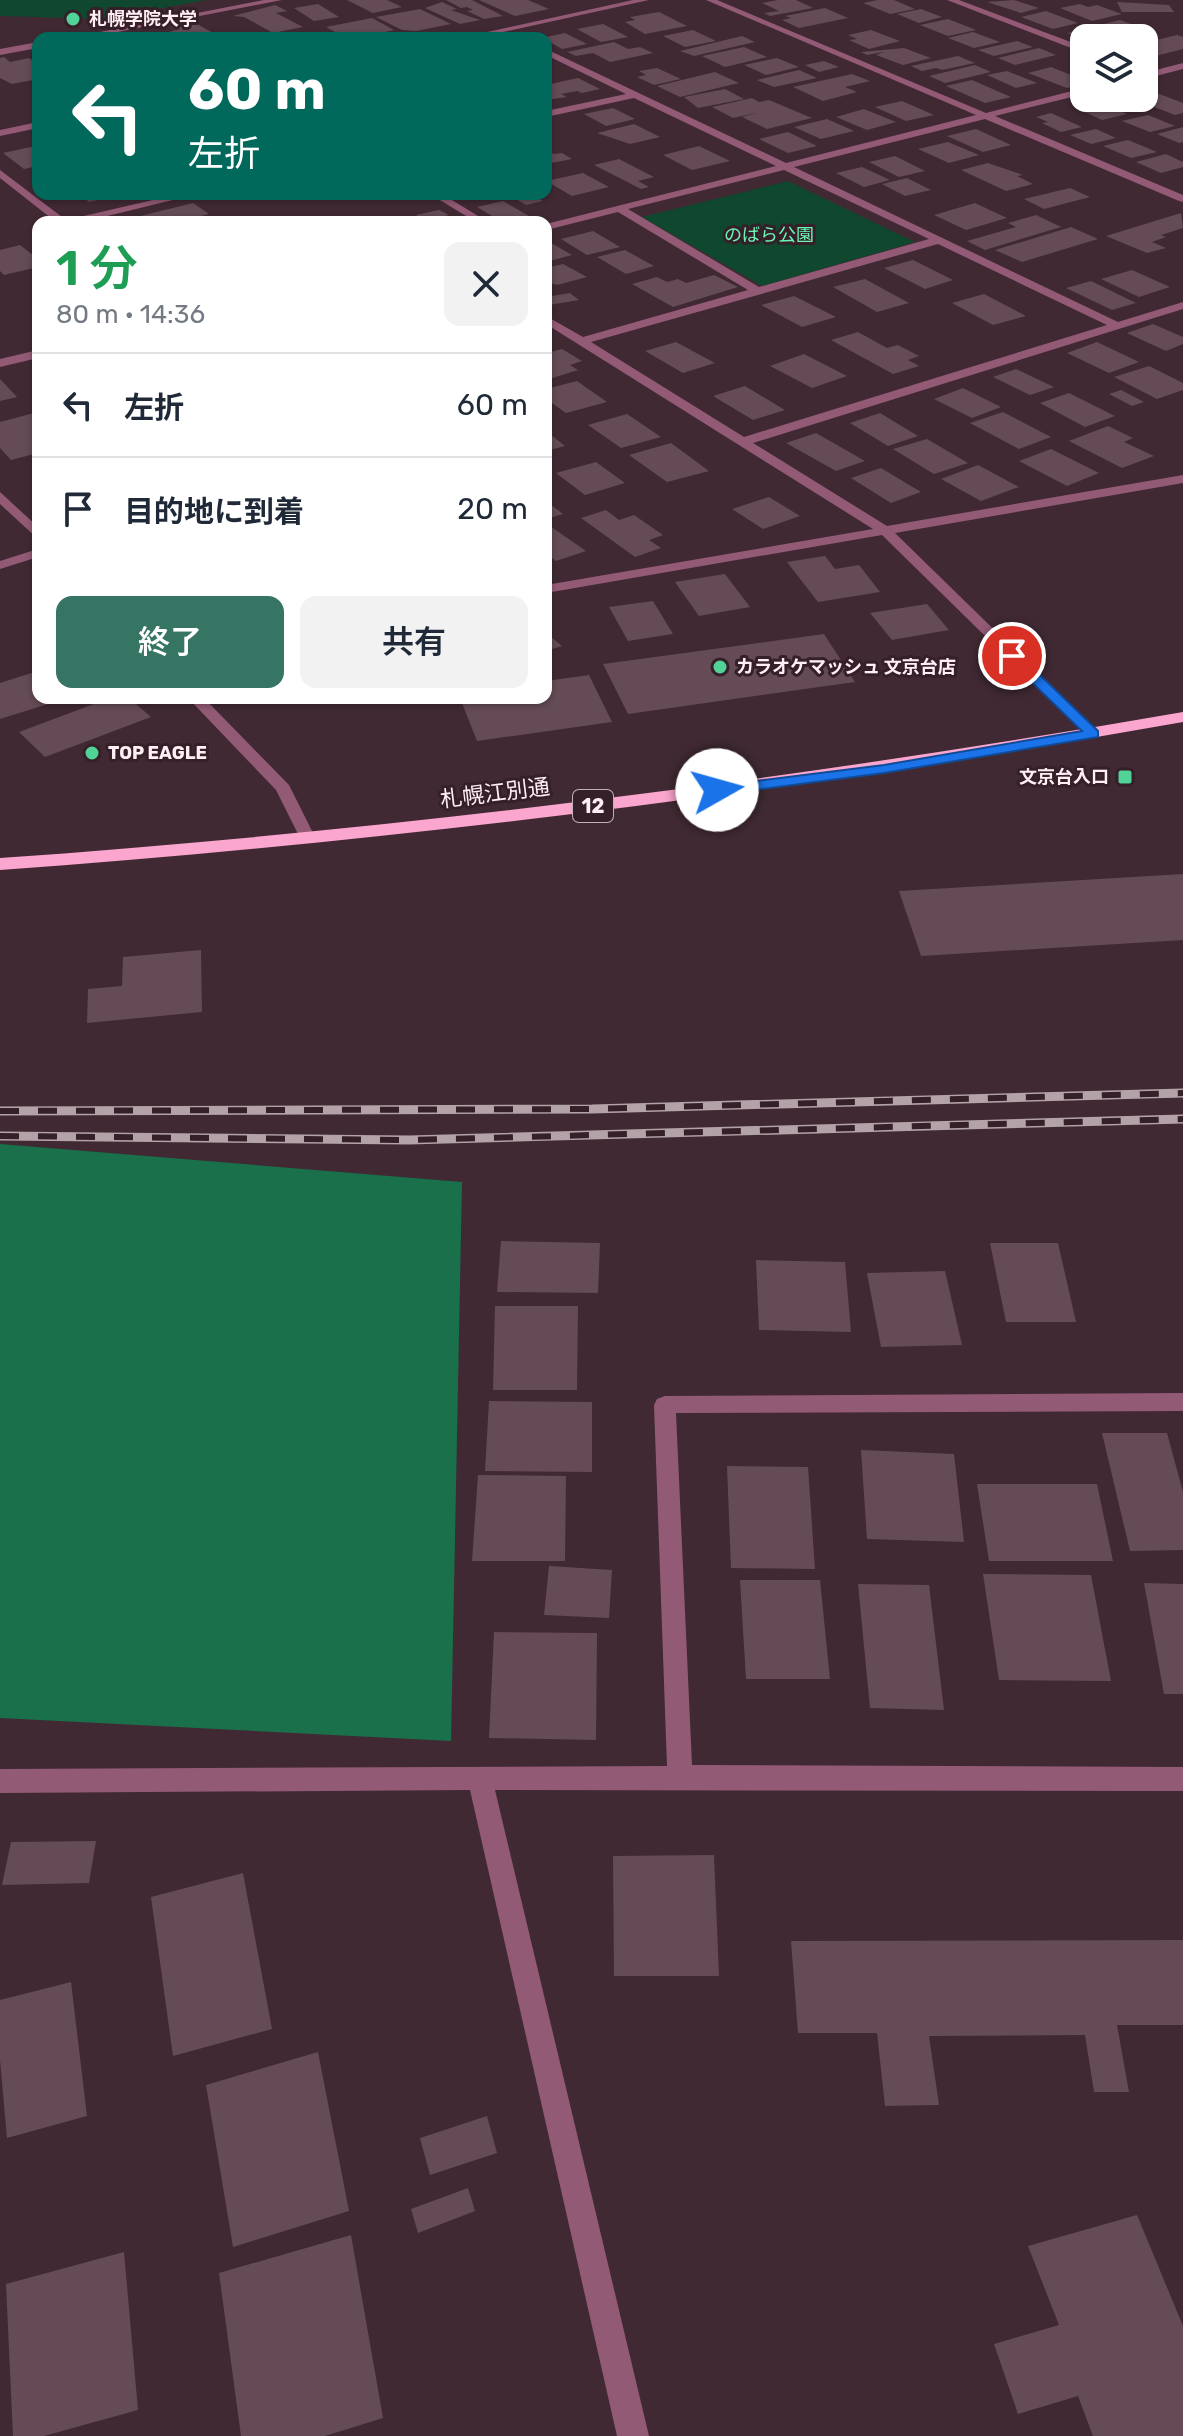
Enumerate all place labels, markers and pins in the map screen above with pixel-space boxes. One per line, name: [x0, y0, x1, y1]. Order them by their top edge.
place label: 札幌学院大学: [89, 8, 197, 30]
marker: 札幌学院大学: [64, 10, 82, 28]
pin: [978, 622, 1046, 690]
place label: カラオケマッシュ 文京台店: [736, 656, 956, 678]
marker: カラオケマッシュ 文京台店: [711, 658, 729, 676]
place label: TOP EAGLE: [108, 742, 207, 764]
marker: TOP EAGLE: [83, 744, 101, 762]
place label: 文京台入口: [1019, 766, 1109, 788]
marker: 文京台入口: [1116, 768, 1134, 786]

